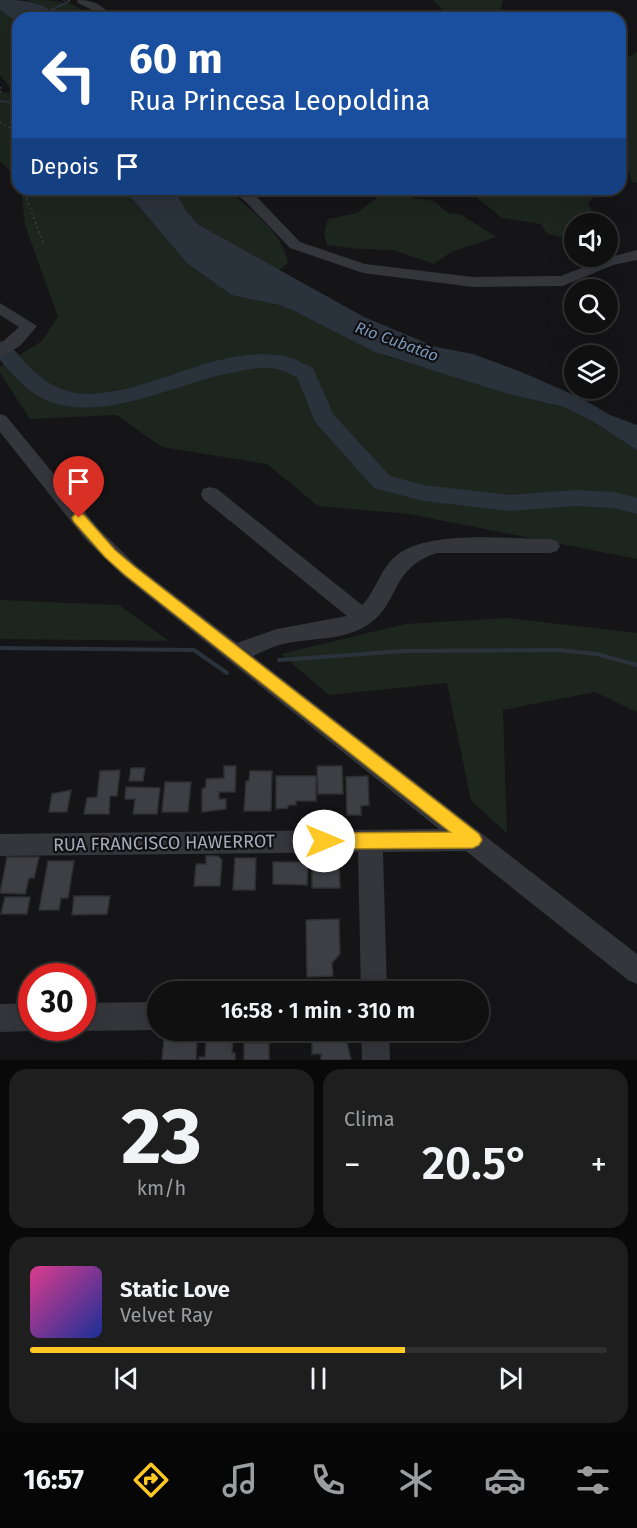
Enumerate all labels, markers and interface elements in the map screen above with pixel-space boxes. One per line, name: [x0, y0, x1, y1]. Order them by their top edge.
text: 60 m: [129, 34, 223, 84]
icon: left: [30, 36, 108, 114]
text: Rua Princesa Leopoldina: [129, 85, 430, 117]
icon: arrive: [111, 150, 144, 183]
text: Depois: [30, 153, 99, 180]
map controls: [564, 213, 618, 399]
button: sound: [564, 213, 618, 267]
button: search: [564, 279, 618, 333]
water label: Rio Cubatão: [353, 318, 441, 365]
button: layers: [564, 345, 618, 399]
pin: [53, 456, 104, 518]
icon: arrive: [62, 465, 95, 498]
position arrow: [292, 809, 356, 873]
street label: RUA FRANCISCO HAWERROT: [53, 830, 276, 856]
speed limit sign: 30: [18, 963, 96, 1041]
text: 16:58 · 1 min · 310 m: [221, 997, 415, 1024]
text: 23: [121, 1090, 202, 1184]
text: Clima: [344, 1107, 395, 1131]
text: 20.5°: [422, 1137, 529, 1191]
text: −: [344, 1145, 361, 1185]
text: +: [591, 1145, 607, 1185]
text: km/h: [137, 1176, 186, 1200]
text: Static Love: [120, 1276, 230, 1303]
text: Velvet Ray: [120, 1303, 213, 1327]
icon: previous: [110, 1362, 143, 1395]
icon: pause: [302, 1362, 335, 1395]
icon: next: [494, 1362, 527, 1395]
icon: directions: [130, 1459, 172, 1501]
icon: music: [219, 1459, 261, 1501]
icon: phone: [307, 1459, 349, 1501]
icon: climate: [395, 1459, 437, 1501]
icon: car: [484, 1459, 526, 1501]
icon: filters: [572, 1459, 614, 1501]
text: 16:57: [23, 1464, 84, 1496]

